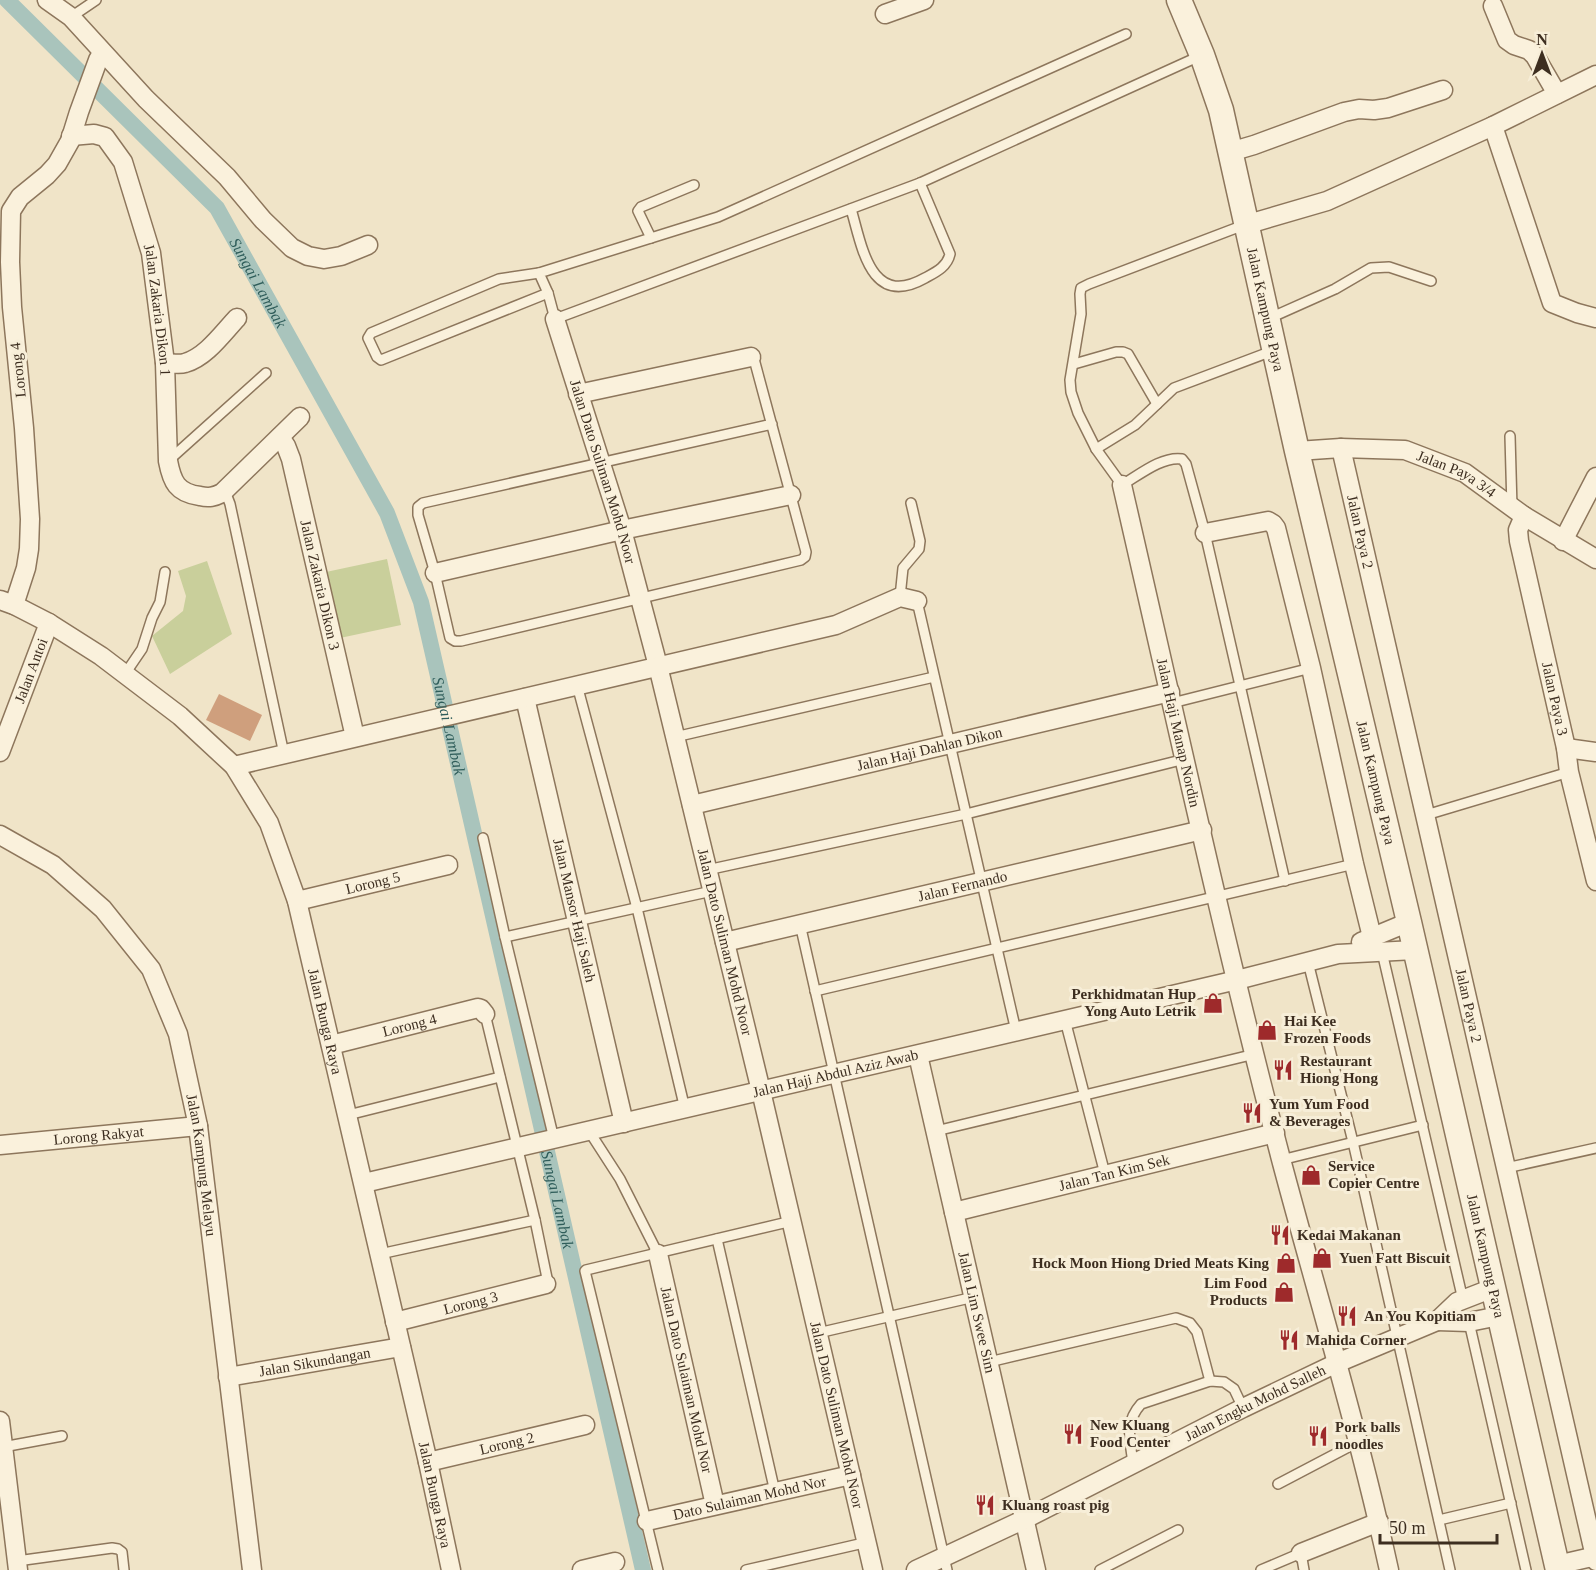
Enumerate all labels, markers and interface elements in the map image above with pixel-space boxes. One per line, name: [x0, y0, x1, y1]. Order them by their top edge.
north arrow: [1512, 24, 1572, 84]
text: N: [1536, 31, 1548, 48]
water label: Sungai Lambak: [227, 235, 291, 331]
street label: Jalan Zakaria Dikon 1: [141, 242, 173, 376]
street label: Jalan Kampung Paya: [1244, 246, 1287, 373]
street label: Lorong 4: [7, 341, 29, 398]
street label: Jalan Dato Suliman Mohd Noor: [567, 378, 639, 565]
street label: Jalan Paya 3/4: [1415, 447, 1499, 501]
street label: Jalan Paya 2: [1344, 493, 1376, 570]
street label: Jalan Zakaria Dikon 3: [297, 518, 343, 652]
street label: Jalan Antoi: [11, 636, 50, 705]
street label: Jalan Haji Manap Nordin: [1154, 657, 1203, 809]
street label: Jalan Paya 3: [1539, 660, 1571, 737]
water label: Sungai Lambak: [430, 675, 469, 777]
street label: Jalan Kampung Paya: [1353, 719, 1398, 846]
street label: Jalan Haji Dahlan Dikon: [855, 724, 1004, 774]
street label: Jalan Mansor Haji Saleh: [550, 837, 599, 984]
street label: Jalan Dato Suliman Mohd Noor: [695, 847, 755, 1037]
street label: Jalan Fernando: [916, 868, 1009, 904]
street label: Lorong 5: [344, 869, 402, 897]
street label: Jalan Bunga Raya: [305, 967, 345, 1076]
street label: Jalan Paya 2: [1453, 967, 1485, 1044]
place label: Perkhidmatan Hup Yong Auto Letrik: [1071, 986, 1197, 1019]
shop icon: Perkhidmatan Hup Yong Auto Letrik: [1201, 991, 1225, 1015]
street label: Lorong 4: [381, 1011, 439, 1040]
place label: Hai Kee Frozen Foods: [1284, 1013, 1371, 1046]
shop icon: Hai Kee Frozen Foods: [1255, 1018, 1279, 1042]
street label: Jalan Haji Abdul Aziz Awab: [751, 1046, 920, 1100]
place label: Restaurant Hiong Hong: [1300, 1053, 1378, 1086]
restaurant icon: Restaurant Hiong Hong: [1271, 1058, 1295, 1082]
street label: Jalan Kampung Melayu: [183, 1092, 219, 1237]
place label: Yum Yum Food & Beverages: [1269, 1096, 1370, 1129]
restaurant icon: Yum Yum Food & Beverages: [1240, 1101, 1264, 1125]
street label: Lorong Rakyat: [53, 1123, 145, 1148]
water label: Sungai Lambak: [539, 1149, 578, 1251]
street label: Jalan Tan Kim Sek: [1057, 1151, 1172, 1194]
place label: Service Copier Centre: [1328, 1158, 1420, 1191]
shop icon: Service Copier Centre: [1299, 1163, 1323, 1187]
street label: Jalan Kampung Paya: [1464, 1192, 1508, 1320]
restaurant icon: Kedai Makanan: [1268, 1223, 1292, 1247]
place label: Kedai Makanan: [1297, 1227, 1401, 1243]
shop icon: Yuen Fatt Biscuit: [1310, 1246, 1334, 1270]
street label: Jalan Lim Swee Sim: [955, 1250, 999, 1375]
place label: Yuen Fatt Biscuit: [1339, 1250, 1450, 1266]
shop icon: Hock Moon Hiong Dried Meats King: [1274, 1251, 1298, 1275]
place label: Hock Moon Hiong Dried Meats King: [1032, 1255, 1269, 1271]
place label: Lim Food Products: [1204, 1275, 1268, 1308]
shop icon: Lim Food Products: [1272, 1280, 1296, 1304]
street label: Jalan Dato Sulaiman Mohd Nor: [658, 1285, 716, 1475]
street label: Lorong 3: [442, 1288, 499, 1317]
restaurant icon: An You Kopitiam: [1335, 1304, 1359, 1328]
place label: An You Kopitiam: [1364, 1308, 1476, 1324]
street label: Jalan Dato Suliman Mohd Noor: [807, 1320, 866, 1510]
restaurant icon: Mahida Corner: [1277, 1328, 1301, 1352]
place label: Mahida Corner: [1306, 1332, 1407, 1348]
street label: Jalan Sikundangan: [258, 1344, 372, 1379]
street label: Jalan Engku Mohd Salleh: [1182, 1362, 1328, 1444]
place label: New Kluang Food Center: [1090, 1417, 1171, 1450]
place label: Pork balls noodles: [1335, 1419, 1401, 1452]
restaurant icon: New Kluang Food Center: [1061, 1422, 1085, 1446]
restaurant icon: Pork balls noodles: [1306, 1424, 1330, 1448]
street label: Lorong 2: [478, 1429, 536, 1458]
street label: Jalan Bunga Raya: [416, 1440, 454, 1550]
street label: Dato Sulaiman Mohd Nor: [671, 1473, 827, 1523]
restaurant icon: Kluang roast pig: [973, 1493, 997, 1517]
place label: Kluang roast pig: [1002, 1497, 1110, 1513]
scale bar: [1380, 1507, 1497, 1545]
text: 50 m: [1389, 1518, 1426, 1538]

